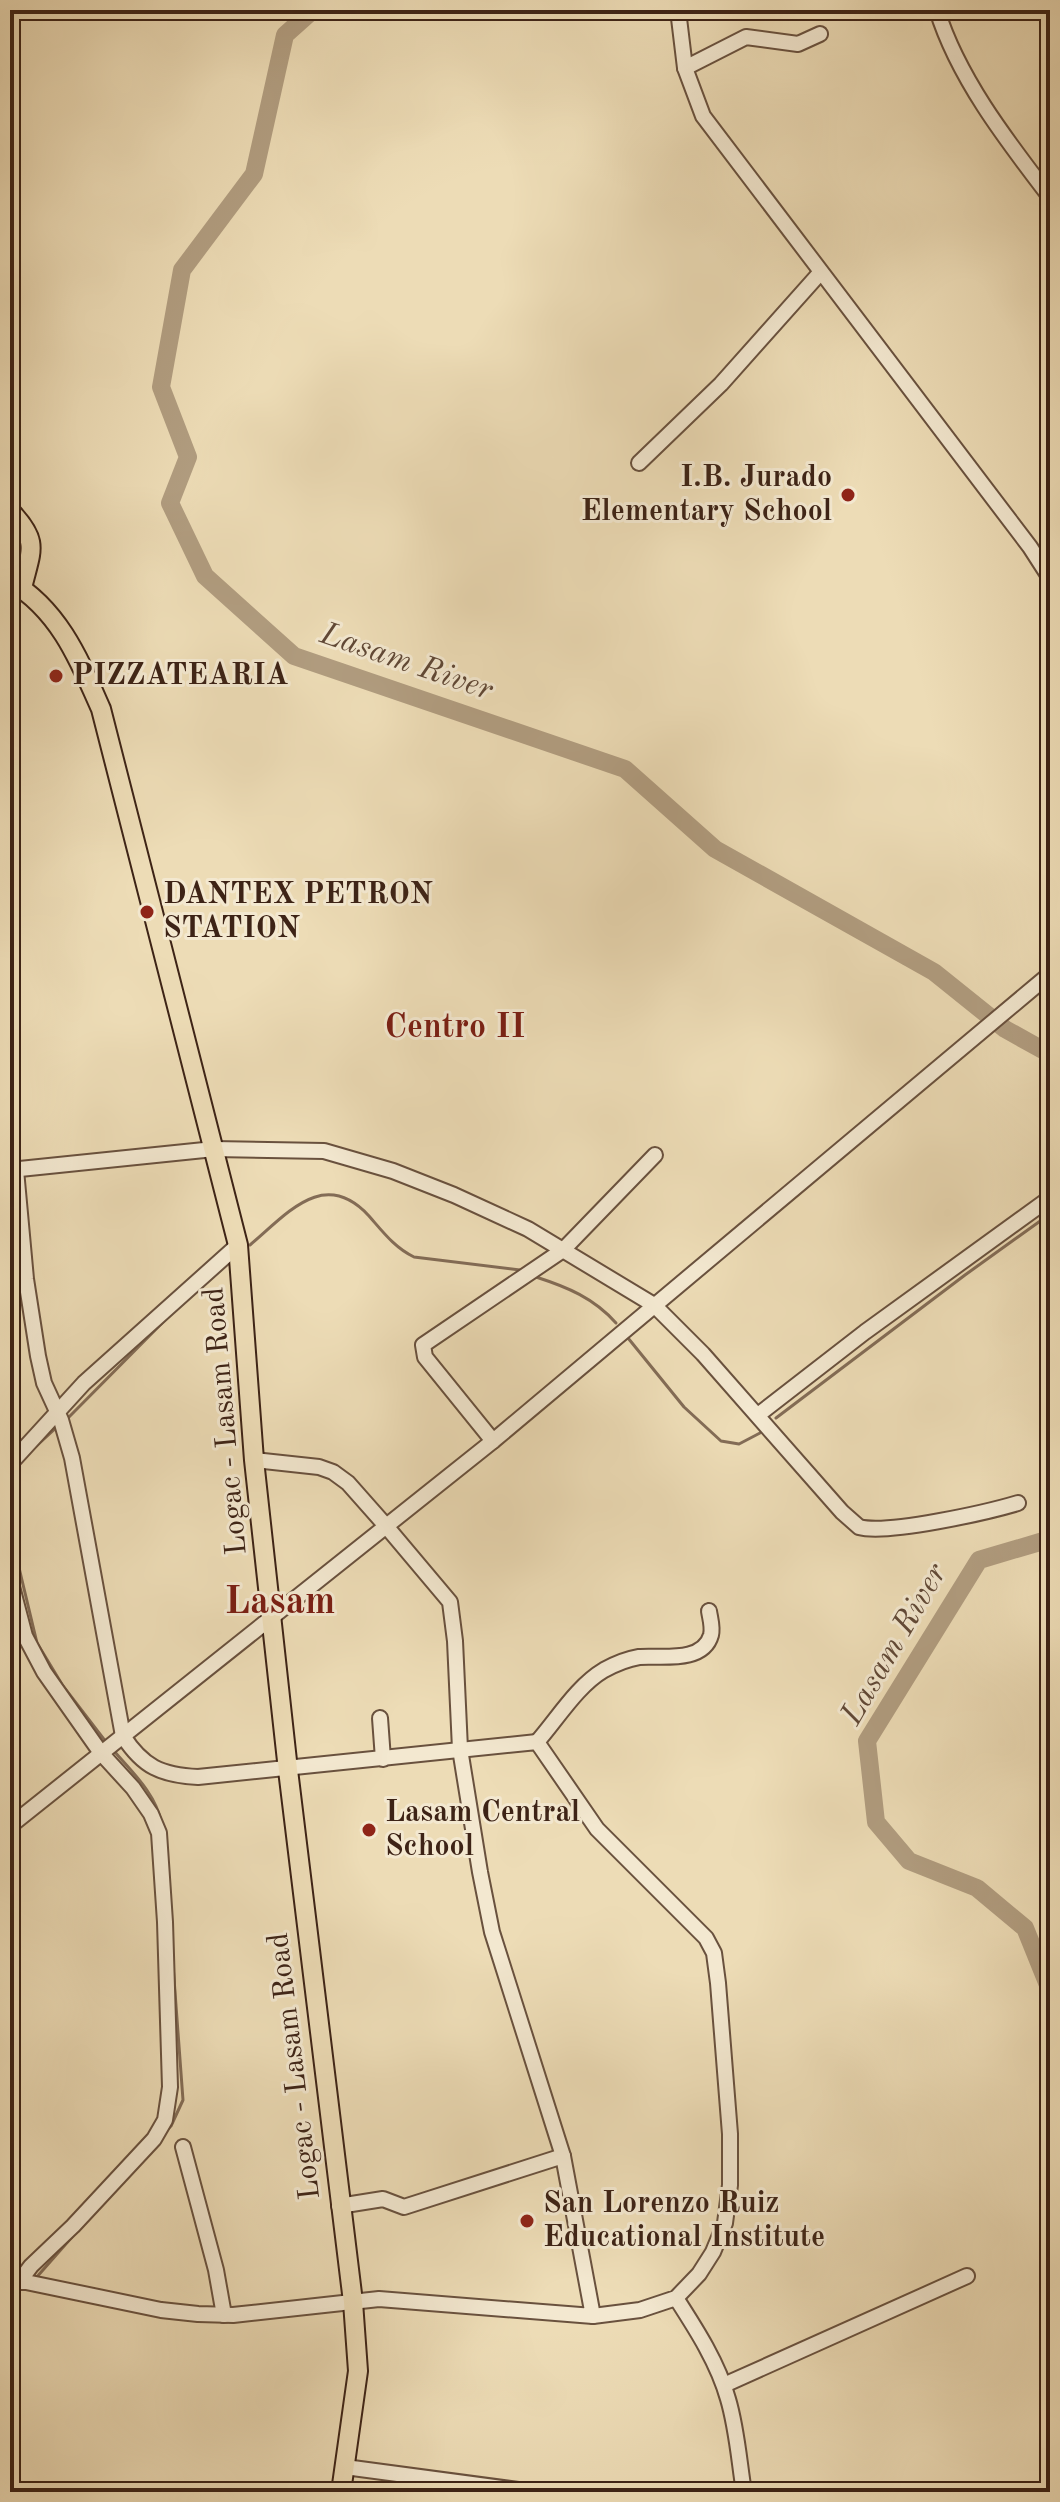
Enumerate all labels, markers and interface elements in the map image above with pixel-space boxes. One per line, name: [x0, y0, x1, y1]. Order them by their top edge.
place label: I.B. Jurado Elementary School: [581, 463, 832, 527]
marker: I.B. Jurado Elementary School: [839, 486, 857, 504]
water label: Lasam River: [315, 618, 497, 708]
place label: PIZZATEARIA: [72, 661, 288, 691]
marker: PIZZATEARIA: [47, 667, 65, 685]
place label: DANTEX PETRON STATION: [163, 880, 433, 944]
marker: DANTEX PETRON STATION: [138, 903, 156, 921]
district label: Centro II: [384, 1011, 526, 1045]
street label: Logac - Lasam Road: [199, 1286, 253, 1556]
water label: Lasam River: [836, 1558, 954, 1732]
district label: Lasam: [225, 1584, 335, 1622]
place label: Lasam Central School: [385, 1798, 580, 1862]
marker: Lasam Central School: [360, 1821, 378, 1839]
street label: Logac - Lasam Road: [264, 1931, 326, 2201]
place label: San Lorenzo Ruiz Educational Institute: [543, 2189, 825, 2253]
marker: San Lorenzo Ruiz Educational Institute: [518, 2212, 536, 2230]

